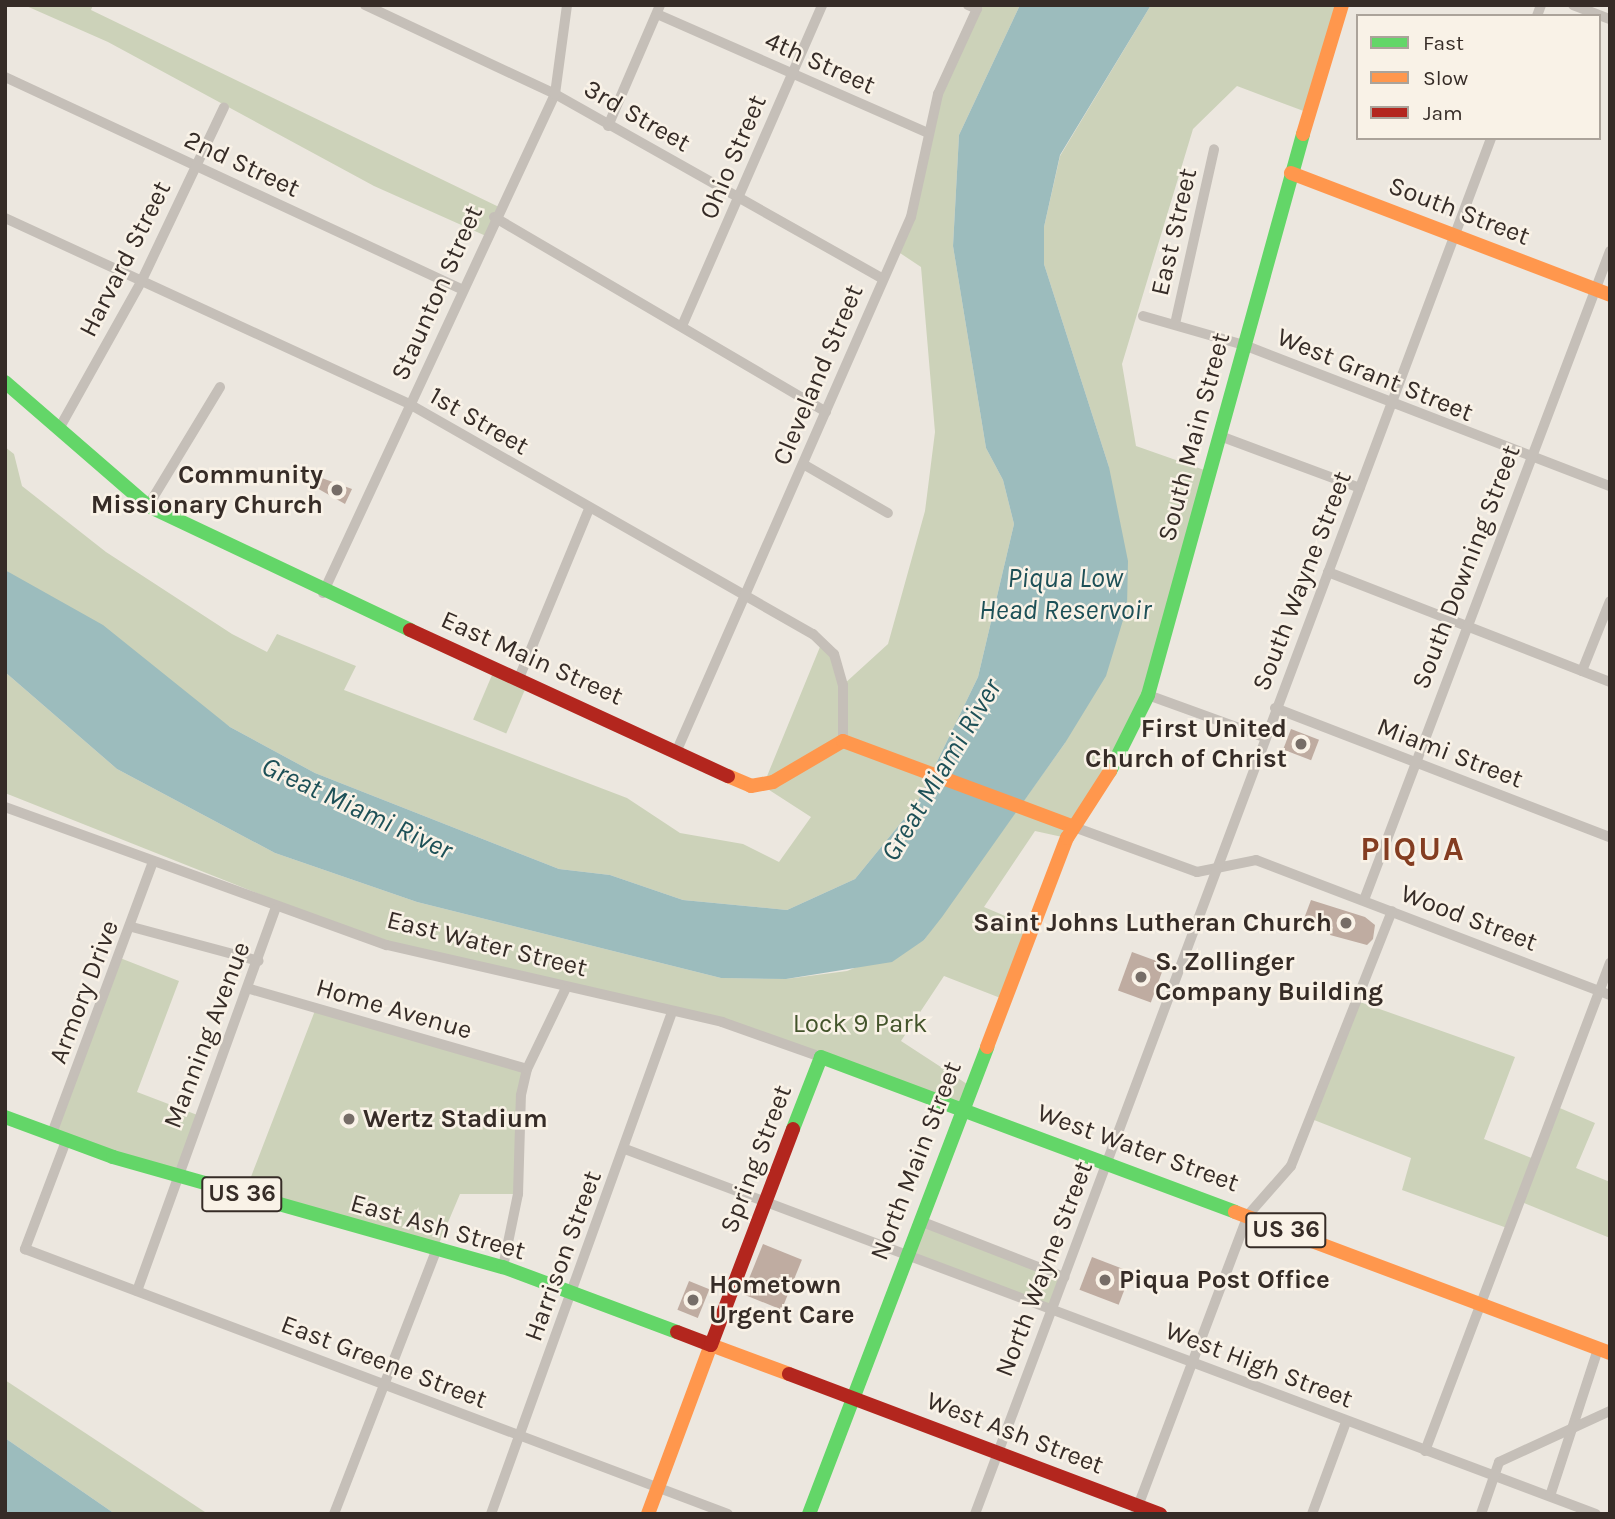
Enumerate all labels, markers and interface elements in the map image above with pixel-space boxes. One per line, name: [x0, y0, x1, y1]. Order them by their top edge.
legend: [1356, 14, 1601, 140]
street label: 4th Street: [760, 25, 880, 101]
text: Fast: [1423, 31, 1464, 55]
text: Slow: [1423, 66, 1468, 90]
street label: 3rd Street: [578, 73, 696, 159]
street label: Ohio Street: [693, 90, 773, 224]
text: Jam: [1423, 101, 1463, 125]
street label: 2nd Street: [179, 124, 305, 204]
street label: East Street: [1144, 165, 1204, 299]
street label: South Street: [1384, 170, 1534, 252]
street label: Harvard Street: [72, 176, 178, 342]
street label: Staunton Street: [384, 201, 490, 385]
street label: Cleveland Street: [766, 280, 870, 470]
street label: West Grant Street: [1272, 321, 1478, 429]
street label: South Main Street: [1151, 329, 1237, 545]
street label: 1st Street: [424, 380, 534, 462]
street label: South Downing Street: [1405, 441, 1527, 693]
place label: Community Missionary Church: [91, 459, 323, 520]
street label: South Wayne Street: [1246, 467, 1358, 695]
marker: Community Missionary Church: [329, 482, 345, 498]
water label: Piqua Low Head Reservoir: [979, 561, 1151, 627]
street label: East Main Street: [436, 604, 628, 712]
water label: Great Miami River: [873, 673, 1009, 867]
street label: Miami Street: [1373, 711, 1527, 795]
place label: First United Church of Christ: [1085, 713, 1287, 774]
marker: First United Church of Christ: [1293, 736, 1309, 752]
water label: Great Miami River: [256, 749, 458, 867]
district label: PIQUA: [1361, 830, 1465, 870]
street label: Wood Street: [1396, 878, 1542, 958]
street label: East Water Street: [384, 904, 590, 984]
place label: Saint Johns Lutheran Church: [973, 907, 1332, 939]
marker: Saint Johns Lutheran Church: [1338, 915, 1354, 931]
street label: Armory Drive: [42, 916, 126, 1068]
street label: Manning Avenue: [157, 937, 257, 1133]
place label: S. Zollinger Company Building: [1155, 946, 1383, 1007]
marker: S. Zollinger Company Building: [1133, 969, 1149, 985]
street label: Home Avenue: [312, 972, 476, 1046]
park label: Lock 9 Park: [793, 1008, 927, 1040]
street label: North Main Street: [864, 1057, 968, 1265]
street label: Spring Street: [713, 1081, 799, 1237]
street label: West Water Street: [1033, 1097, 1243, 1199]
place label: Wertz Stadium: [363, 1103, 548, 1135]
marker: Wertz Stadium: [341, 1111, 357, 1127]
street label: North Wayne Street: [989, 1157, 1099, 1381]
street label: Harrison Street: [518, 1166, 608, 1346]
road number: US 36: [200, 1174, 284, 1214]
street label: East Ash Street: [347, 1187, 529, 1267]
road number: US 36: [1244, 1210, 1328, 1250]
place label: Piqua Post Office: [1119, 1264, 1330, 1296]
place label: Hometown Urgent Care: [709, 1269, 855, 1330]
marker: Piqua Post Office: [1097, 1272, 1113, 1288]
marker: Hometown Urgent Care: [683, 1290, 703, 1310]
street label: East Greene Street: [277, 1308, 491, 1416]
street label: West High Street: [1161, 1315, 1357, 1415]
street label: West Ash Street: [922, 1385, 1108, 1481]

